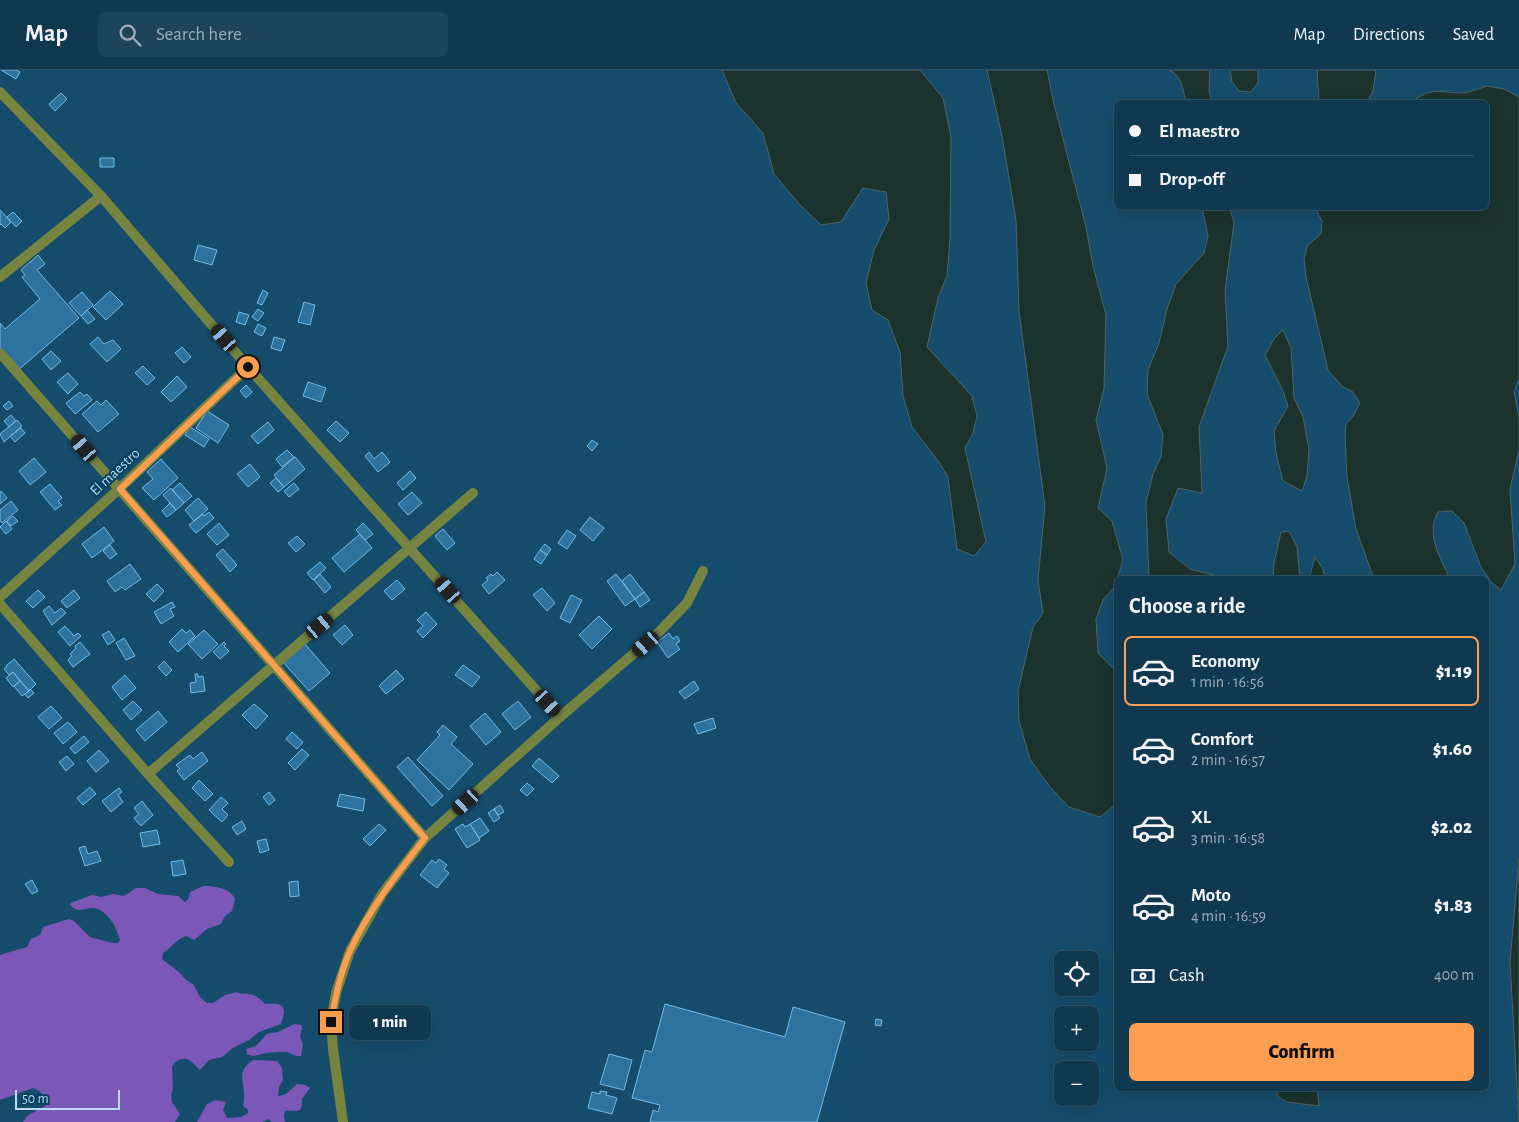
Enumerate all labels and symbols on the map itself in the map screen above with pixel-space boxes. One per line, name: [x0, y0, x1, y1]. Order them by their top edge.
car: [208, 322, 239, 354]
route start: [237, 356, 259, 378]
car: [68, 432, 99, 464]
street label: El maestro: [87, 445, 143, 499]
car: [432, 574, 463, 606]
car: [303, 611, 336, 641]
car: [629, 628, 662, 660]
car: [532, 687, 563, 719]
car: [449, 786, 482, 818]
callout: 1 min: [348, 1004, 431, 1040]
route end: [320, 1011, 342, 1033]
scale bar: [15, 1087, 120, 1110]

